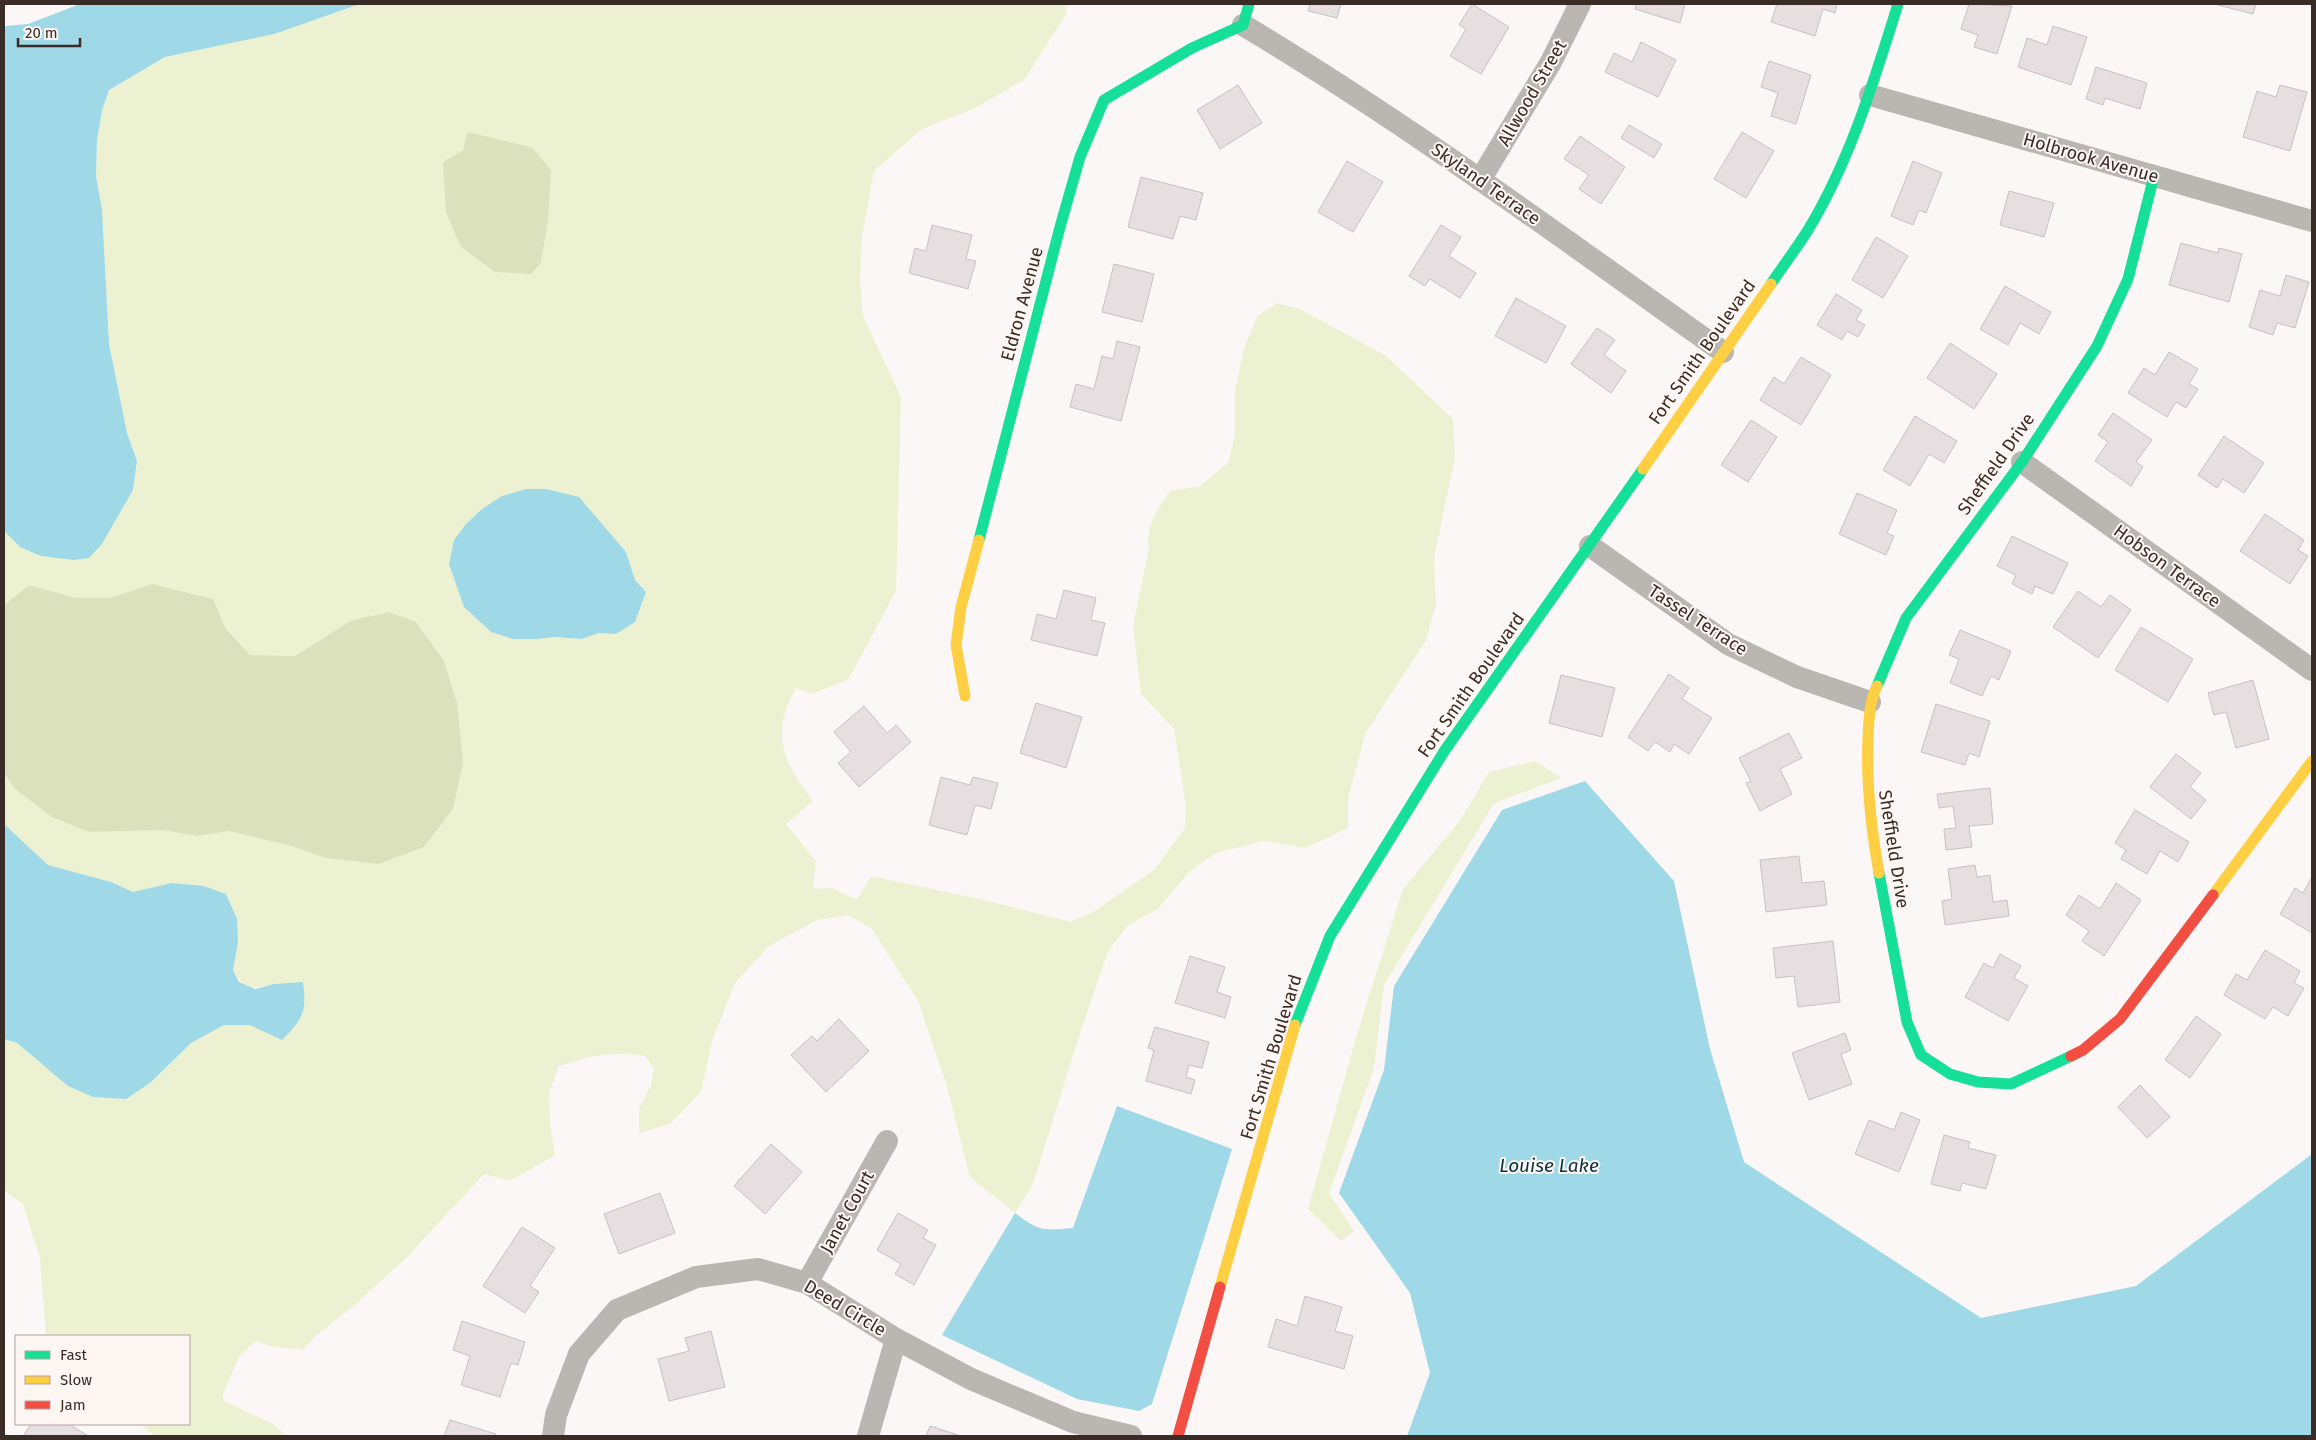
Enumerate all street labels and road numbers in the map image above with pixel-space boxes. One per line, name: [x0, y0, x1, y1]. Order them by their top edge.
street label: Allwood Street: [1493, 35, 1572, 150]
street label: Holbrook Avenue: [2021, 128, 2161, 188]
street label: Skyland Terrace: [1427, 138, 1545, 230]
street label: Eldron Avenue: [996, 244, 1048, 364]
street label: Fort Smith Boulevard: [1644, 275, 1760, 429]
street label: Sheffield Drive: [1953, 409, 2039, 519]
street label: Hobson Terrace: [2109, 520, 2225, 612]
street label: Tassel Terrace: [1644, 580, 1752, 660]
street label: Fort Smith Boulevard: [1413, 608, 1529, 762]
street label: Sheffield Drive: [1874, 788, 1914, 910]
street label: Fort Smith Boulevard: [1235, 972, 1307, 1142]
street label: Janet Court: [815, 1166, 879, 1257]
street label: Deed Circle: [800, 1275, 890, 1341]

